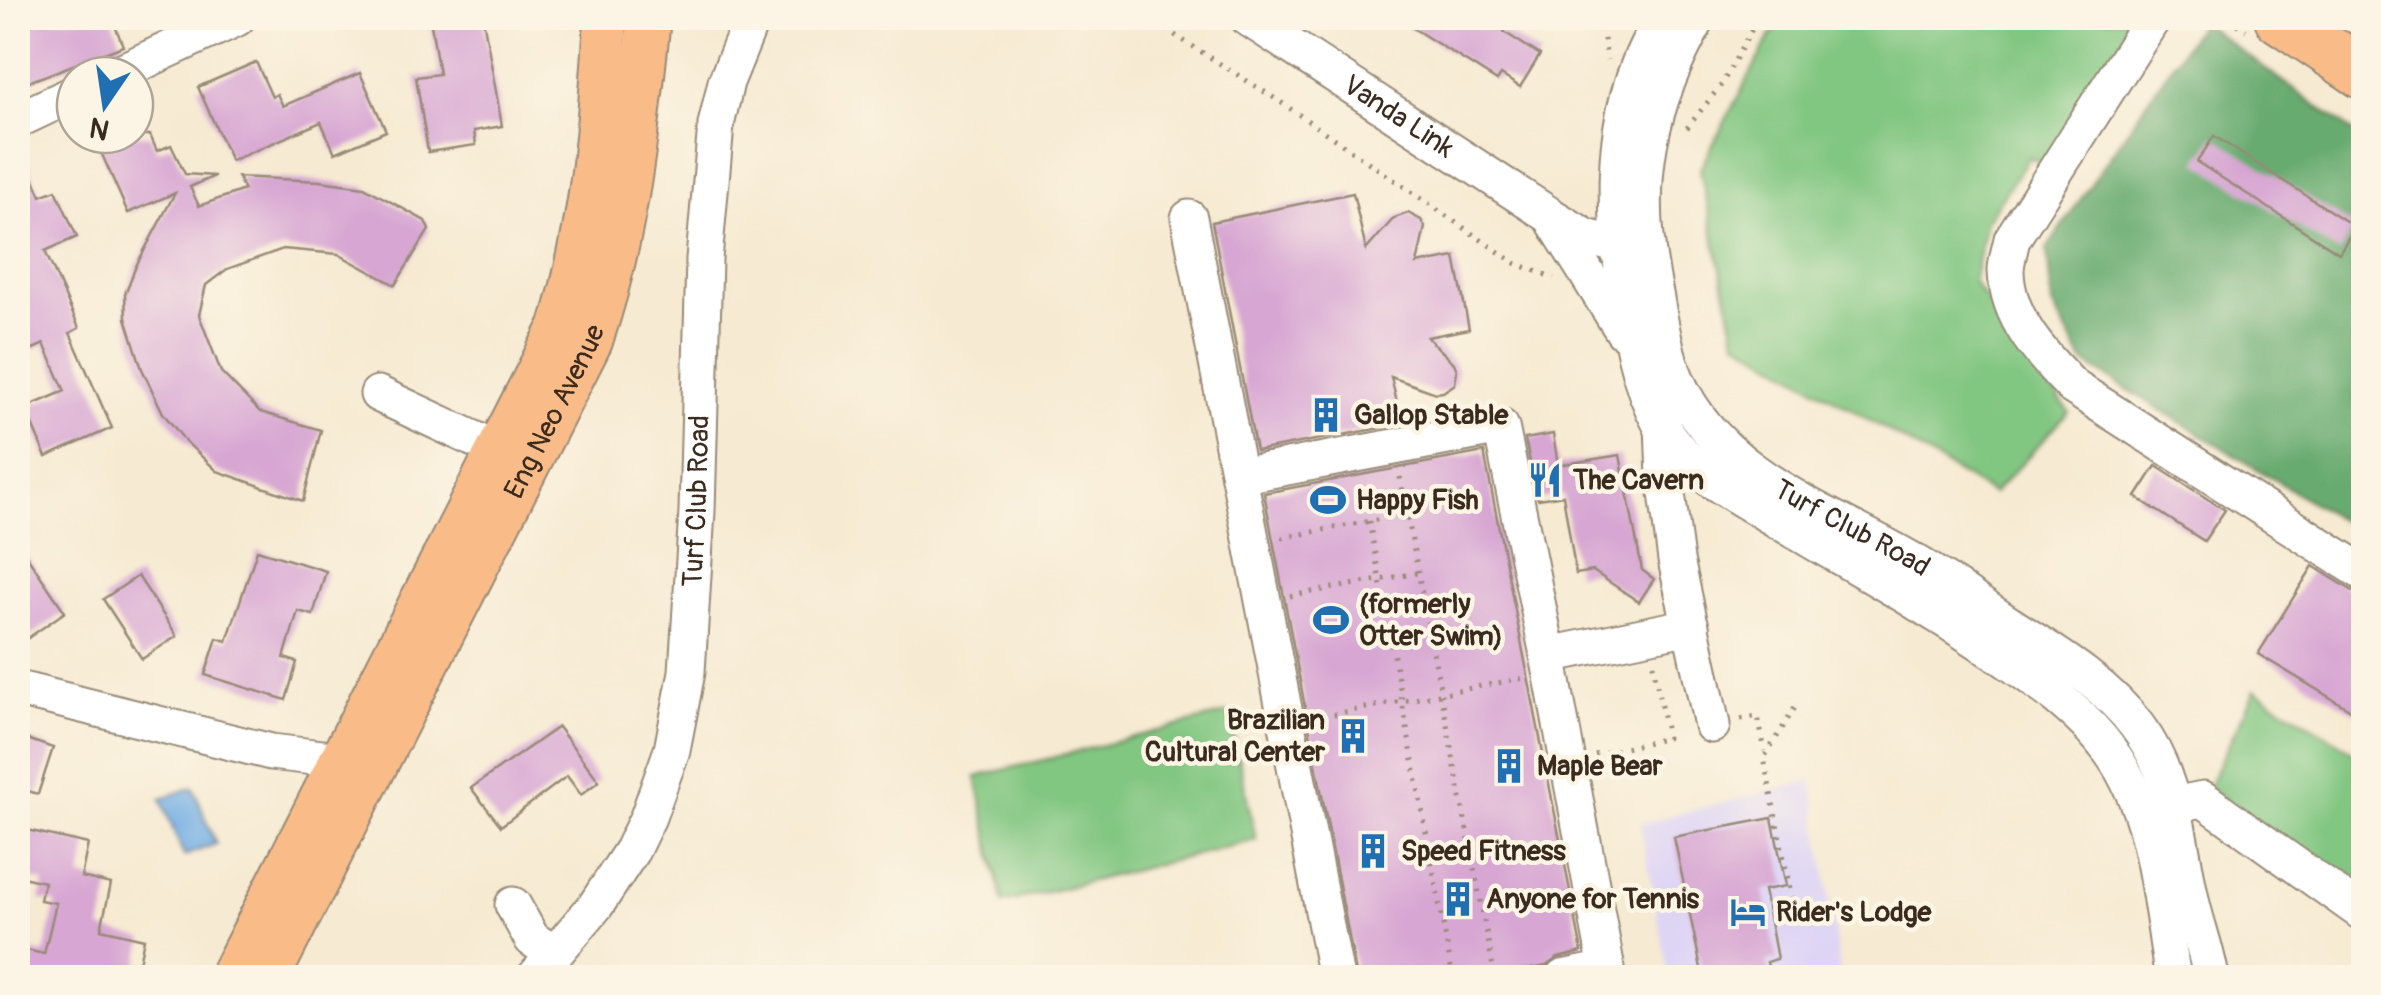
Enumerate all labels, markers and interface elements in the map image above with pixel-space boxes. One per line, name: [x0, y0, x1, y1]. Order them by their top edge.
north arrow: [55, 55, 155, 155]
street label: Vanda Link: [1336, 67, 1461, 166]
text: N: [87, 109, 113, 147]
street label: Eng Neo Avenue: [496, 320, 613, 505]
building icon: Gallop Stable: [1307, 396, 1345, 434]
place label: Gallop Stable: [1354, 398, 1510, 433]
street label: Turf Club Road: [675, 415, 717, 588]
restaurant icon: The Cavern: [1526, 461, 1564, 499]
place label: The Cavern: [1572, 463, 1704, 498]
street label: Turf Club Road: [1767, 472, 1936, 584]
sports icon: Happy Fish: [1309, 481, 1347, 519]
place label: Happy Fish: [1356, 483, 1479, 518]
place label: (formerly Otter Swim): [1359, 587, 1503, 654]
sports icon: (formerly Otter Swim): [1312, 601, 1350, 639]
place label: Brazilian Cultural Center: [1145, 703, 1326, 770]
building icon: Brazilian Cultural Center: [1334, 717, 1372, 755]
building icon: Maple Bear: [1490, 747, 1528, 785]
place label: Maple Bear: [1537, 749, 1664, 784]
building icon: Speed Fitness: [1354, 832, 1392, 870]
place label: Speed Fitness: [1401, 834, 1566, 869]
building icon: Anyone for Tennis: [1439, 880, 1477, 918]
place label: Anyone for Tennis: [1486, 882, 1699, 917]
hotel icon: Rider's Lodge: [1729, 893, 1767, 931]
place label: Rider's Lodge: [1776, 895, 1933, 930]

